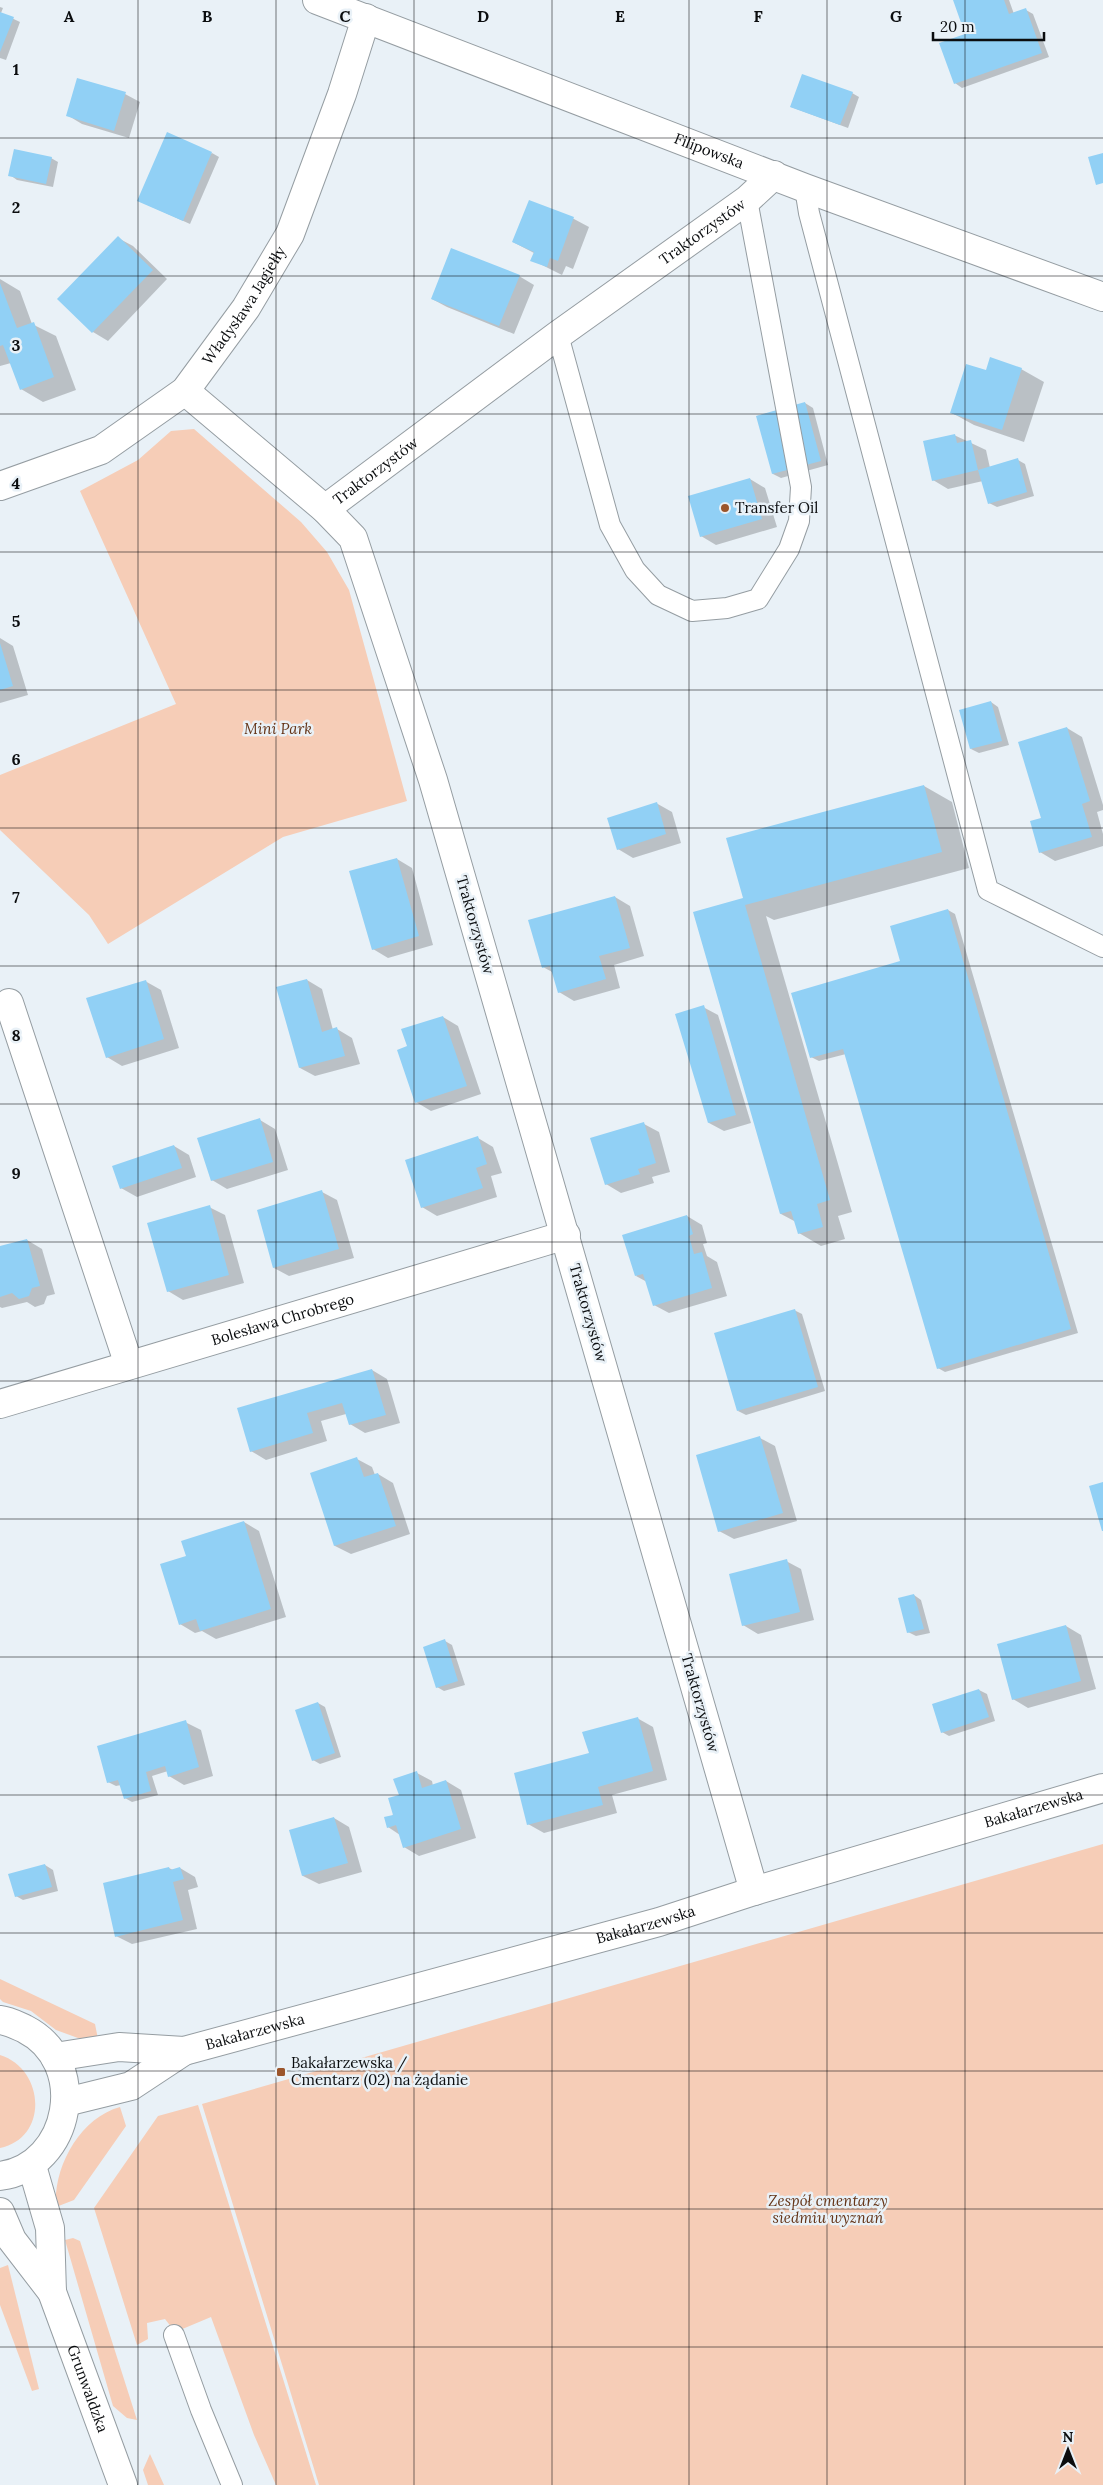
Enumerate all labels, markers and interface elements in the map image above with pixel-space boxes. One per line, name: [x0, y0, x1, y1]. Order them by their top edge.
text: A: [64, 6, 75, 26]
text: B: [202, 6, 213, 26]
text: C: [339, 6, 351, 26]
text: D: [477, 6, 489, 26]
text: E: [615, 6, 625, 26]
text: F: [753, 6, 763, 26]
text: G: [890, 6, 902, 26]
scale bar: [933, 10, 1044, 42]
text: 20 m: [940, 17, 975, 36]
text: 1: [13, 59, 19, 79]
street label: Filipowska: [672, 129, 747, 173]
street label: Traktorzystów: [655, 194, 749, 269]
text: 2: [12, 197, 20, 217]
street label: Władysława Jagiełły: [198, 243, 290, 368]
text: 3: [12, 335, 21, 355]
street label: Traktorzystów: [329, 433, 422, 509]
text: 4: [12, 473, 21, 493]
place label: Transfer Oil: [735, 498, 818, 517]
marker: Transfer Oil: [719, 502, 731, 514]
text: 5: [12, 611, 21, 631]
park label: Mini Park: [244, 719, 312, 738]
text: 6: [11, 749, 21, 769]
street label: Traktorzystów: [452, 873, 499, 976]
text: 7: [12, 887, 20, 907]
text: 8: [11, 1025, 21, 1045]
text: 9: [11, 1163, 21, 1183]
street label: Traktorzystów: [565, 1261, 612, 1364]
street label: Bolesława Chrobrego: [209, 1289, 356, 1349]
street label: Traktorzystów: [677, 1651, 724, 1754]
street label: Bakałarzewska: [982, 1784, 1085, 1832]
street label: Bakałarzewska: [594, 1901, 698, 1948]
street label: Bakałarzewska: [203, 2009, 307, 2054]
place label: Bakałarzewska / Cmentarz (02) na żądanie: [291, 2053, 468, 2090]
marker: Bakałarzewska / Cmentarz (02) na żądanie: [275, 2066, 287, 2078]
park label: Zespół cmentarzy siedmiu wyznań: [768, 2191, 888, 2227]
street label: Grunwaldzka: [63, 2342, 113, 2435]
north arrow: [1043, 2425, 1093, 2475]
text: N: [1063, 2428, 1074, 2446]

